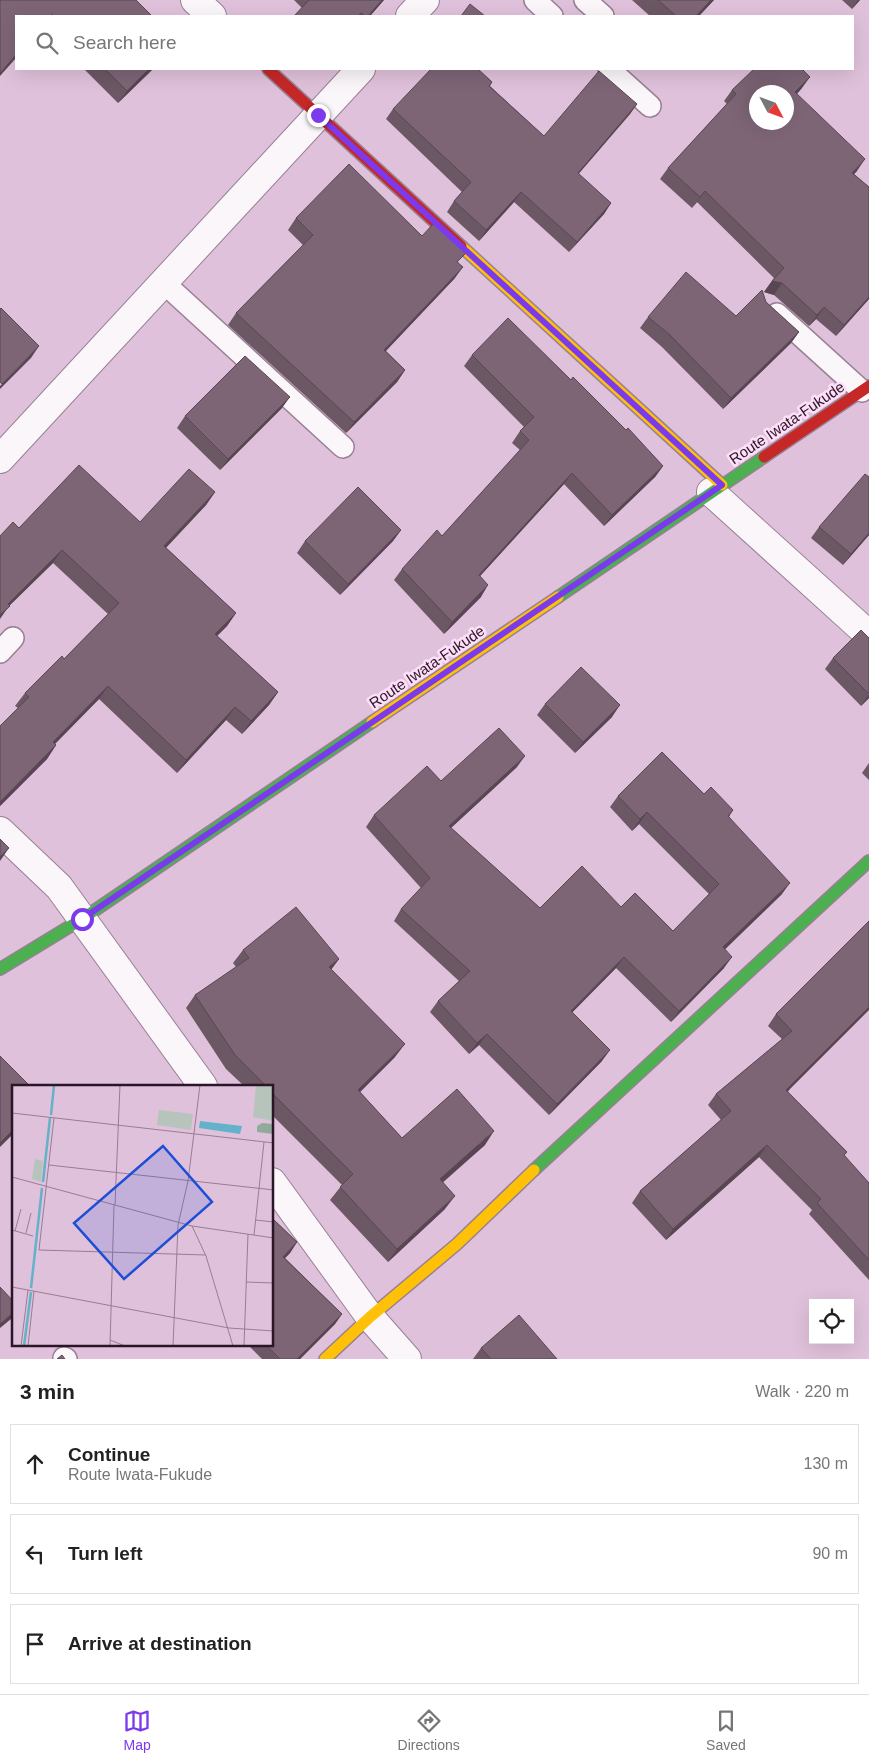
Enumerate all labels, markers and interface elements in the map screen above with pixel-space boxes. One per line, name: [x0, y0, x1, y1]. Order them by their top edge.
search box: [15, 15, 854, 70]
icon: search: [33, 29, 61, 57]
text: Search here: [73, 32, 177, 53]
north arrow: [749, 85, 794, 130]
route end: [307, 104, 330, 127]
street label: Route Iwata-Fukude: [726, 378, 847, 467]
street label: Route Iwata-Fukude: [366, 622, 487, 711]
route start: [71, 908, 94, 931]
inset map: [12, 1085, 274, 1346]
map controls: [809, 1299, 854, 1344]
button: locate: [809, 1299, 854, 1344]
text: 3 min: [20, 1380, 75, 1403]
text: Walk · 220 m: [755, 1383, 849, 1400]
text: Continue: [68, 1444, 150, 1465]
icon: ahead: [21, 1450, 49, 1478]
text: 130 m: [804, 1455, 848, 1472]
text: Route Iwata-Fukude: [68, 1466, 212, 1483]
icon: left: [21, 1540, 49, 1568]
text: Turn left: [68, 1543, 143, 1564]
text: 90 m: [812, 1545, 848, 1562]
icon: arrive: [21, 1630, 49, 1658]
text: Arrive at destination: [68, 1633, 252, 1654]
tab: Map: [123, 1707, 151, 1753]
tab: Directions: [398, 1707, 460, 1753]
tab: Saved: [706, 1707, 746, 1753]

